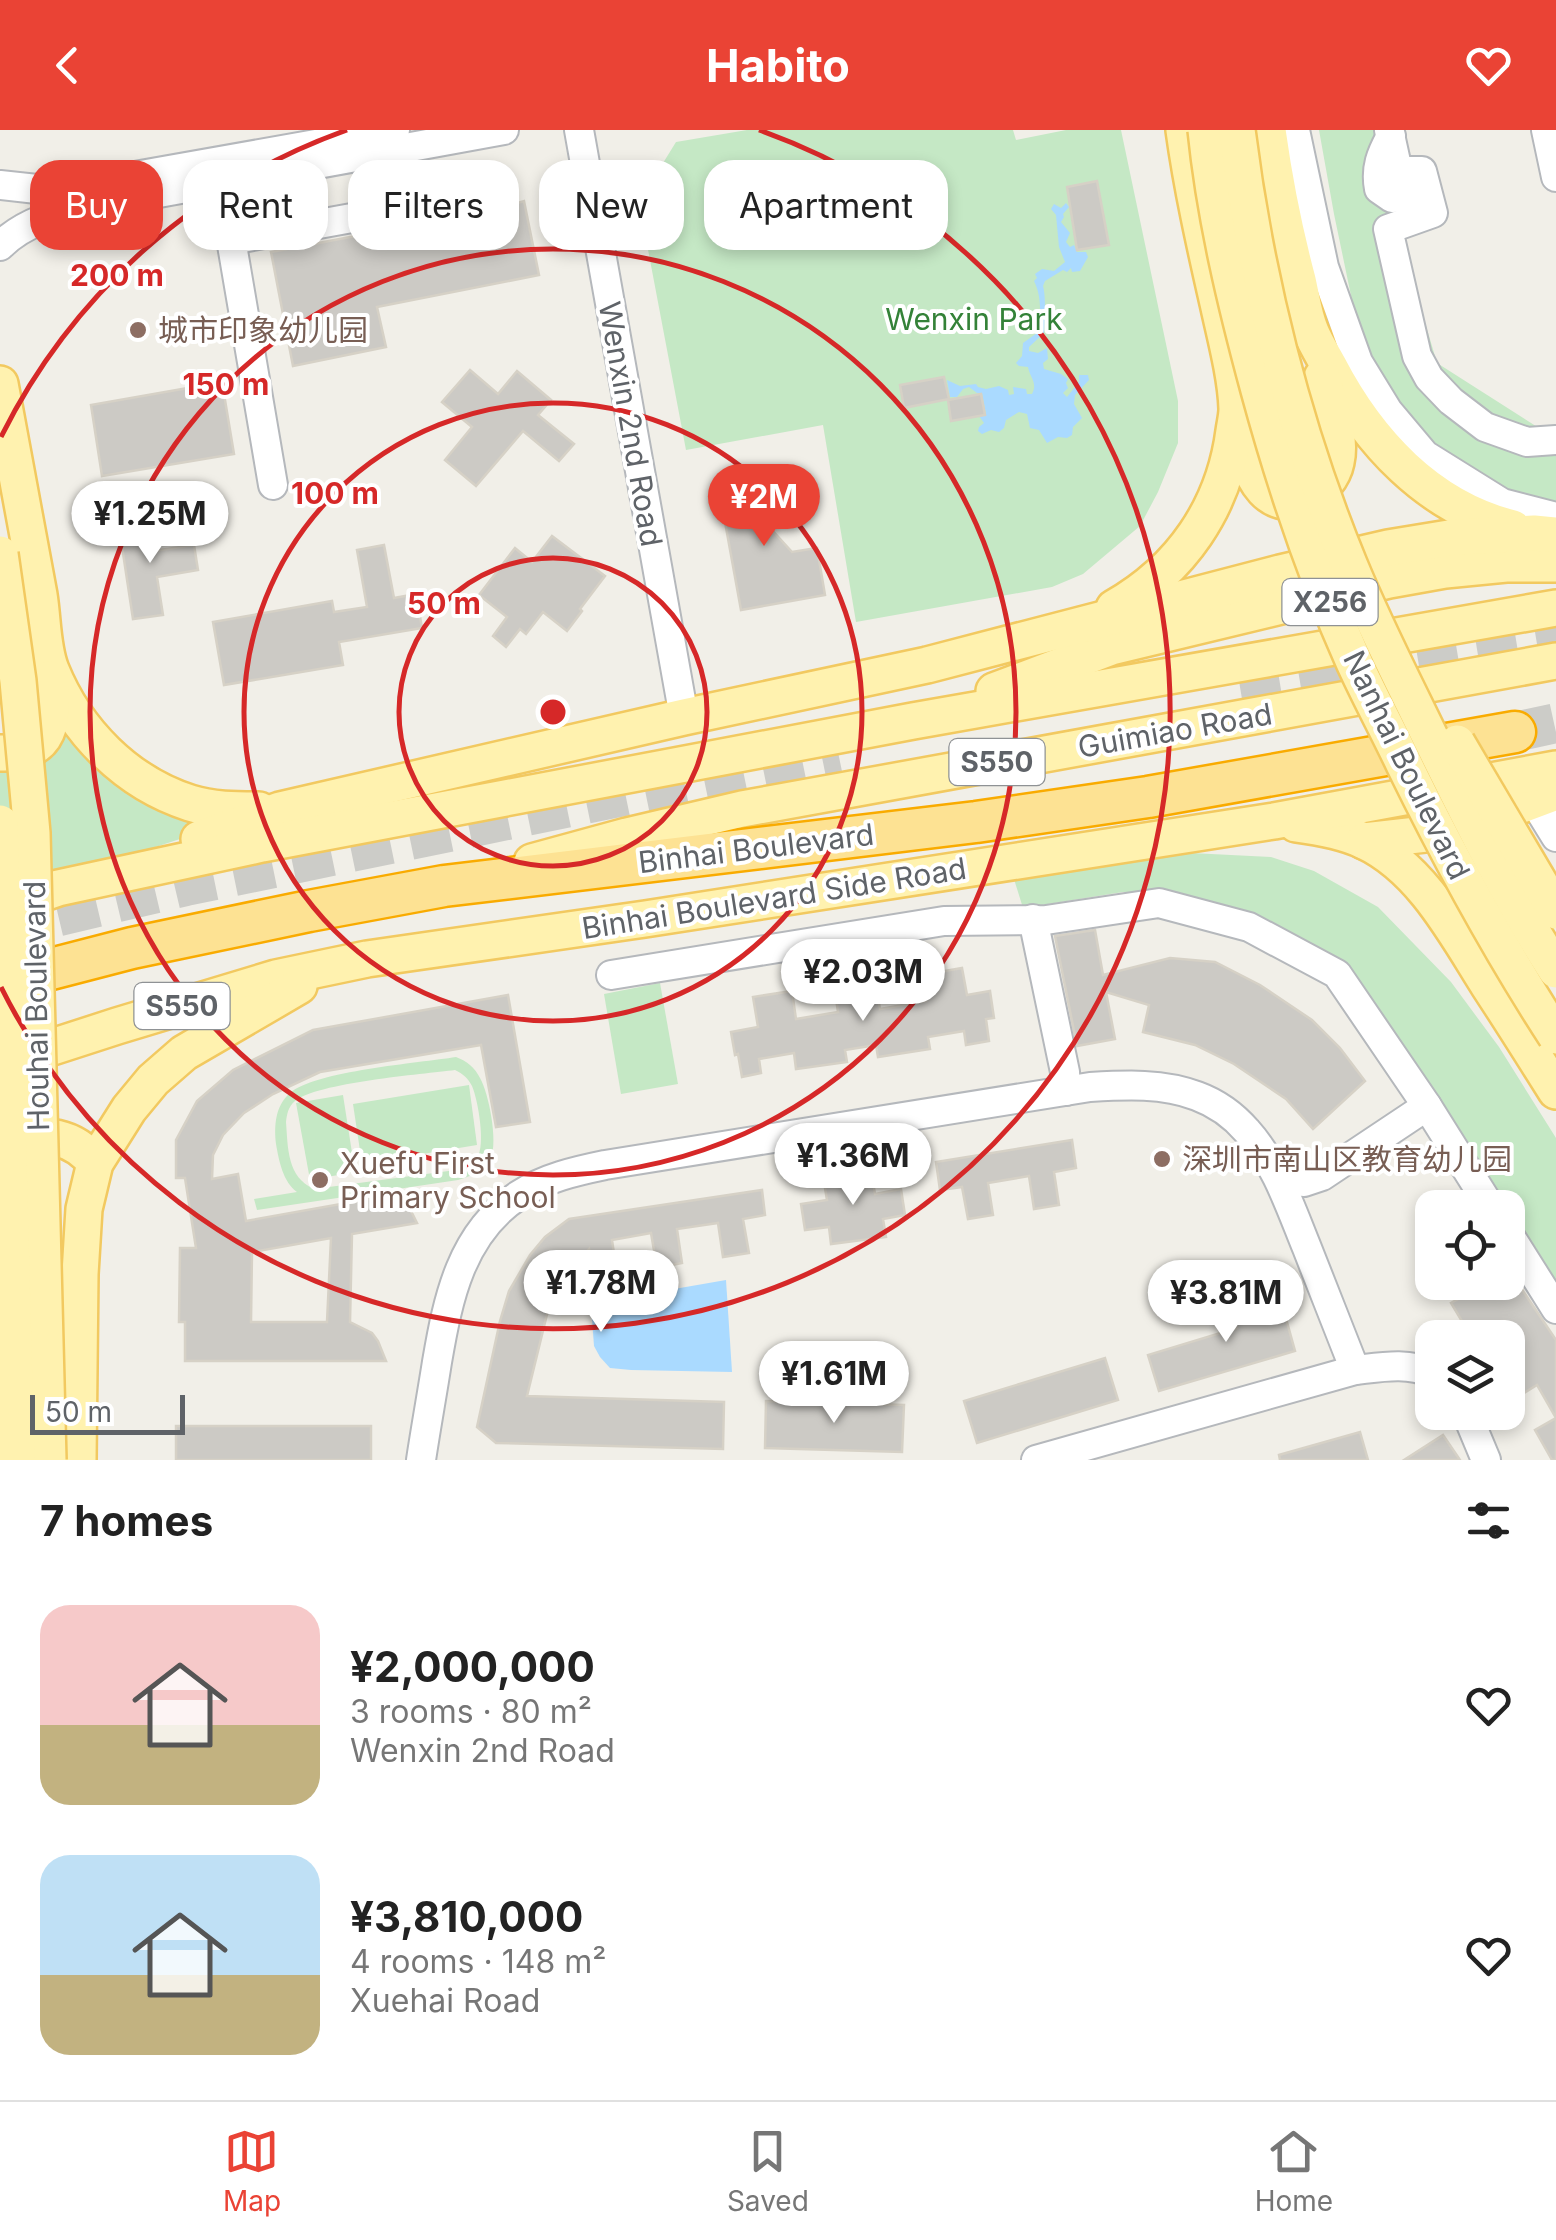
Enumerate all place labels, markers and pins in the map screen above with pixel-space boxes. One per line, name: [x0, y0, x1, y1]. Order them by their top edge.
place label: 城市印象幼儿园: [158, 312, 368, 348]
marker: 城市印象幼儿园: [127, 319, 149, 341]
pin: ¥2M: [716, 464, 812, 549]
pin: ¥1.25M: [69, 481, 231, 566]
centre of rings: [535, 694, 571, 730]
pin: ¥2.03M: [782, 939, 944, 1024]
pin: ¥1.36M: [772, 1123, 934, 1208]
place label: 深圳市南山区教育幼儿园: [1182, 1141, 1512, 1177]
place label: Xuefu First Primary School: [340, 1145, 556, 1215]
marker: 深圳市南山区教育幼儿园: [1151, 1148, 1173, 1170]
marker: Xuefu First Primary School: [309, 1169, 331, 1191]
pin: ¥1.78M: [520, 1250, 682, 1335]
pin: ¥3.81M: [1145, 1260, 1307, 1345]
pin: ¥1.61M: [753, 1341, 915, 1426]

